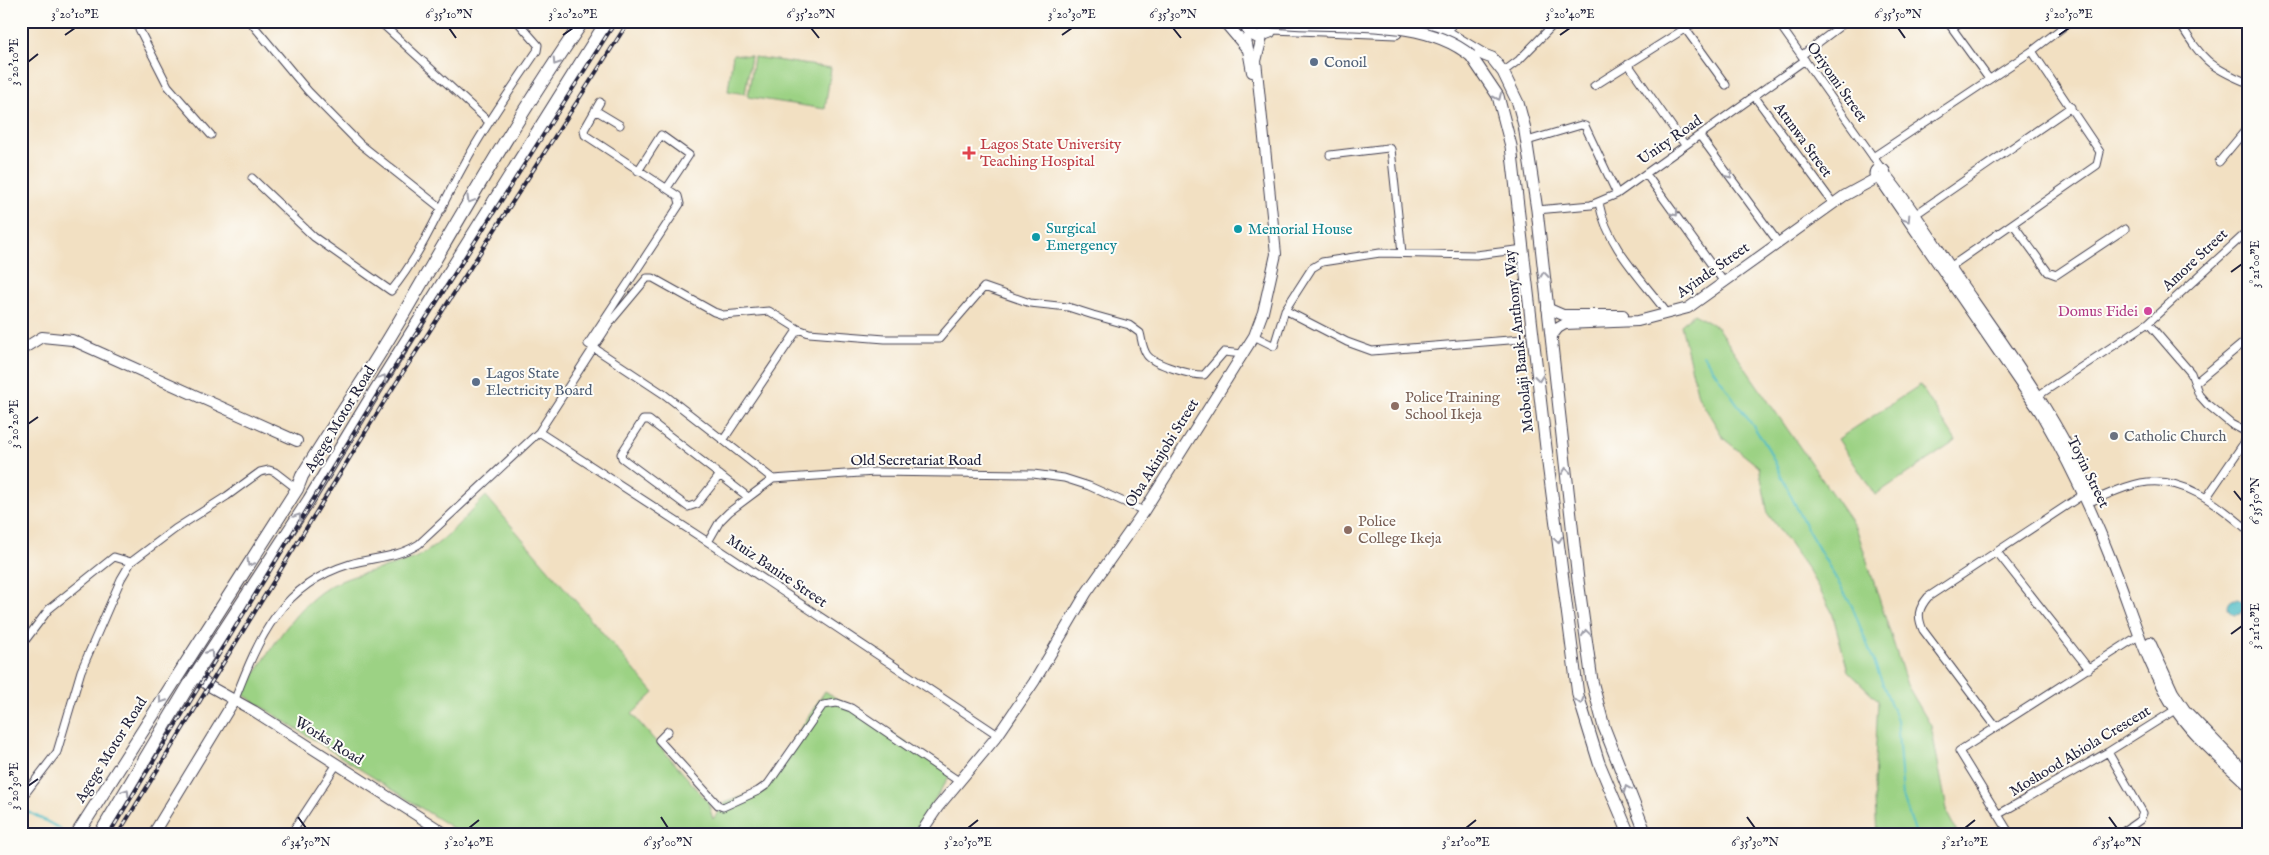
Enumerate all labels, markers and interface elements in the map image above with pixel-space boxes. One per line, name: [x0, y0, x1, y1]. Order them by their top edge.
text: 3°20'10"E: [51, 7, 99, 22]
text: 6°35'10"N: [425, 7, 473, 22]
text: 3°20'20"E: [549, 7, 597, 22]
text: 6°35'20"N: [787, 7, 836, 22]
text: 3°20'30"E: [1048, 7, 1096, 22]
text: 6°35'30"N: [1149, 7, 1197, 22]
text: 3°20'40"E: [1545, 7, 1595, 22]
text: 6°35'50"N: [1874, 7, 1922, 22]
text: 3°20'50"E: [2045, 7, 2093, 22]
text: 3°20'10"E: [7, 38, 22, 86]
street label: Oriyomi Street: [1802, 38, 1872, 126]
place label: Conoil: [1324, 53, 1368, 72]
marker: Conoil: [1308, 56, 1320, 68]
one-way arrow: [553, 57, 563, 66]
one-way arrow: [1491, 92, 1502, 101]
street label: Atunwa Street: [1769, 98, 1836, 181]
street label: Unity Road: [1634, 110, 1707, 169]
place label: Lagos State University Teaching Hospital: [980, 135, 1122, 171]
marker: Lagos State University Teaching Hospital: [962, 146, 976, 160]
one-way arrow: [1723, 169, 1732, 179]
one-way arrow: [467, 194, 477, 203]
one-way arrow: [1669, 207, 1678, 217]
one-way arrow: [1901, 213, 1910, 223]
place label: Surgical Emergency: [1046, 219, 1118, 255]
place label: Memorial House: [1248, 220, 1353, 239]
marker: Memorial House: [1232, 223, 1244, 235]
street label: Amore Street: [2158, 225, 2232, 296]
marker: Surgical Emergency: [1030, 231, 1042, 243]
street label: Ayinde Street: [1672, 238, 1753, 303]
text: 3°21'00"E: [2248, 240, 2263, 288]
street label: Mobolaji Bank-Anthony Way: [1500, 248, 1538, 433]
one-way arrow: [1539, 271, 1550, 279]
place label: Domus Fidei: [2058, 302, 2138, 321]
marker: Domus Fidei: [2142, 305, 2154, 317]
street label: Agege Motor Road: [300, 361, 380, 477]
place label: Lagos State Electricity Board: [486, 364, 594, 400]
one-way arrow: [377, 375, 386, 384]
one-way arrow: [1533, 375, 1544, 383]
marker: Lagos State Electricity Board: [470, 376, 482, 388]
place label: Police Training School Ikeja: [1405, 388, 1501, 424]
street label: Oba Akinjobi Street: [1121, 395, 1203, 511]
text: 3°20'20"E: [7, 400, 22, 448]
marker: Police Training School Ikeja: [1389, 400, 1401, 412]
place label: Catholic Church: [2124, 427, 2226, 446]
marker: Catholic Church: [2108, 430, 2120, 442]
street label: Toyin Street: [2062, 433, 2114, 511]
street label: Old Secretariat Road: [850, 451, 983, 470]
one-way arrow: [1561, 467, 1572, 475]
text: 6°35'50"N: [2248, 477, 2263, 525]
place label: Police College Ikeja: [1358, 512, 1442, 548]
one-way arrow: [292, 513, 302, 522]
marker: Police College Ikeja: [1342, 524, 1354, 536]
street label: Muiz Banire Street: [723, 530, 831, 612]
one-way arrow: [1552, 536, 1563, 544]
one-way arrow: [246, 557, 256, 566]
text: 3°21'10"E: [2248, 603, 2263, 649]
one-way arrow: [1581, 628, 1591, 637]
one-way arrow: [203, 649, 213, 658]
street label: Agege Motor Road: [70, 693, 152, 807]
one-way arrow: [159, 694, 168, 703]
one-way arrow: [1574, 696, 1585, 705]
street label: Moshood Abiola Crescent: [2006, 701, 2154, 801]
street label: Works Road: [291, 712, 368, 770]
text: 3°20'30"E: [7, 762, 22, 810]
one-way arrow: [1623, 785, 1634, 794]
one-way arrow: [120, 789, 129, 798]
text: 6°34'50"N: [281, 835, 331, 850]
text: 3°20'40"E: [444, 835, 494, 850]
text: 6°35'00"N: [643, 835, 693, 850]
text: 3°20'50"E: [944, 835, 992, 850]
text: 3°21'00"E: [1442, 835, 1490, 850]
text: 6°35'30"N: [1731, 835, 1779, 850]
text: 3°21'10"E: [1942, 835, 1988, 850]
text: 6°35'40"N: [2092, 835, 2142, 850]

